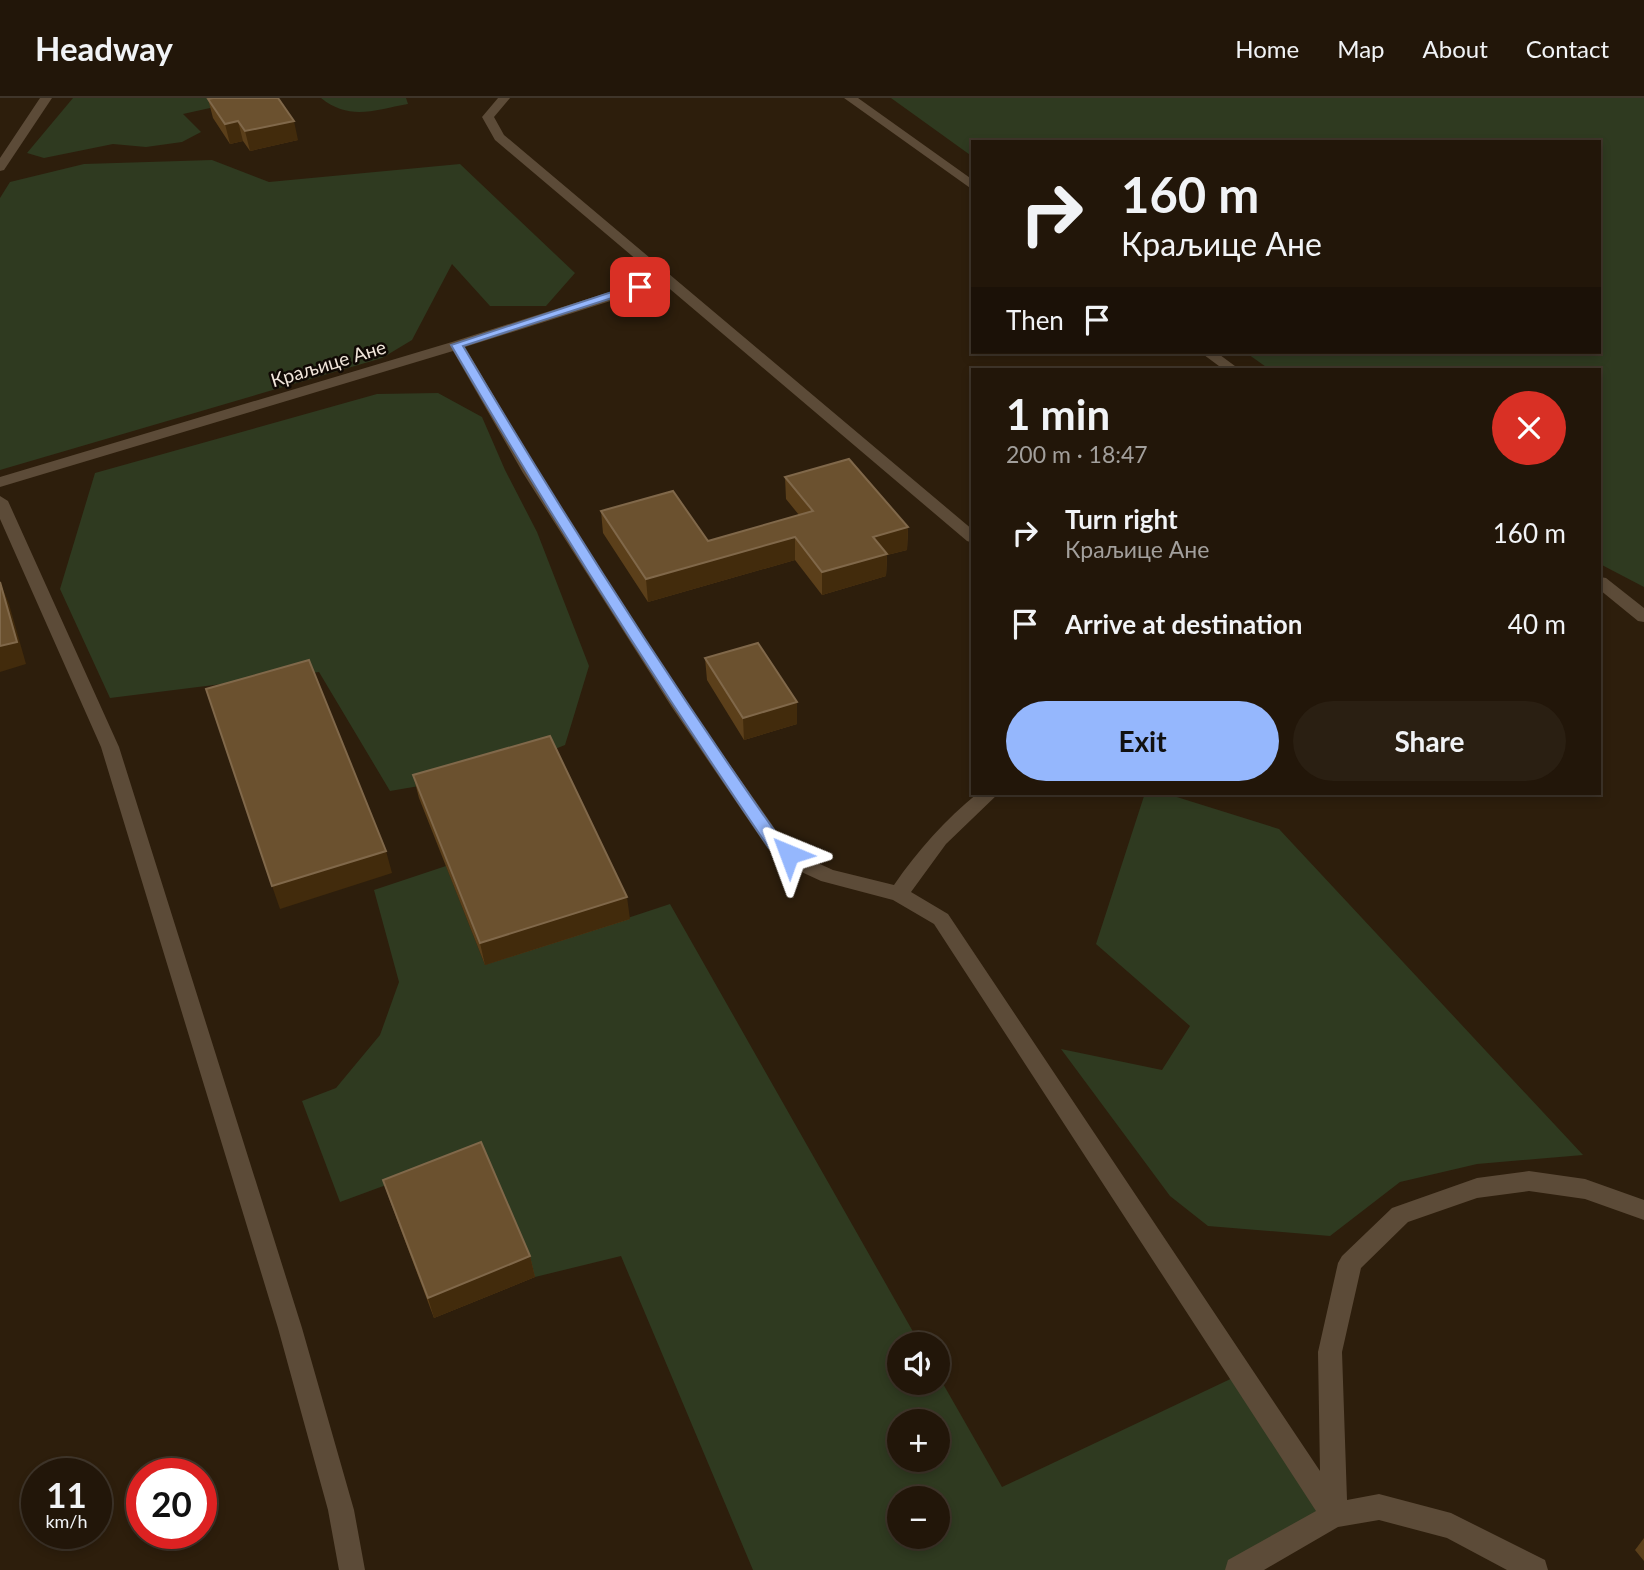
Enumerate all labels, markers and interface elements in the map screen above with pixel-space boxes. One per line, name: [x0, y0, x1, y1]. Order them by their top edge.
text: Headway: [35, 28, 173, 68]
text: Home: [1235, 34, 1299, 63]
text: Map: [1337, 34, 1385, 63]
text: About: [1423, 34, 1488, 63]
text: Contact: [1526, 34, 1609, 63]
text: 160 m: [1121, 165, 1259, 223]
icon: right: [1006, 168, 1097, 259]
text: Краљице Ане: [1121, 224, 1322, 263]
pin: [610, 257, 670, 317]
icon: arrive: [621, 268, 659, 306]
icon: arrive: [1078, 301, 1116, 339]
text: Then: [1006, 304, 1064, 336]
street label: Краљице Ане: [268, 335, 388, 391]
text: 1 min: [1006, 389, 1110, 439]
button: close: [1492, 391, 1566, 465]
text: 200 m · 18:47: [1006, 440, 1148, 468]
text: Turn right: [1065, 503, 1178, 535]
icon: right: [1006, 514, 1044, 552]
text: 160 m: [1493, 517, 1566, 549]
text: Краљице Ане: [1065, 535, 1209, 563]
icon: arrive: [1006, 605, 1044, 643]
text: Arrive at destination: [1065, 608, 1302, 640]
text: 40 m: [1508, 608, 1566, 640]
button: Exit: [1006, 701, 1279, 781]
button: Share: [1293, 701, 1566, 781]
position arrow: [752, 817, 826, 891]
map controls: [887, 1332, 950, 1549]
button: sound: [887, 1332, 950, 1395]
button: +: [887, 1409, 950, 1472]
speed limit sign: 20: [126, 1458, 217, 1549]
text: 11: [46, 1473, 87, 1515]
button: −: [887, 1486, 950, 1549]
text: km/h: [45, 1510, 88, 1532]

